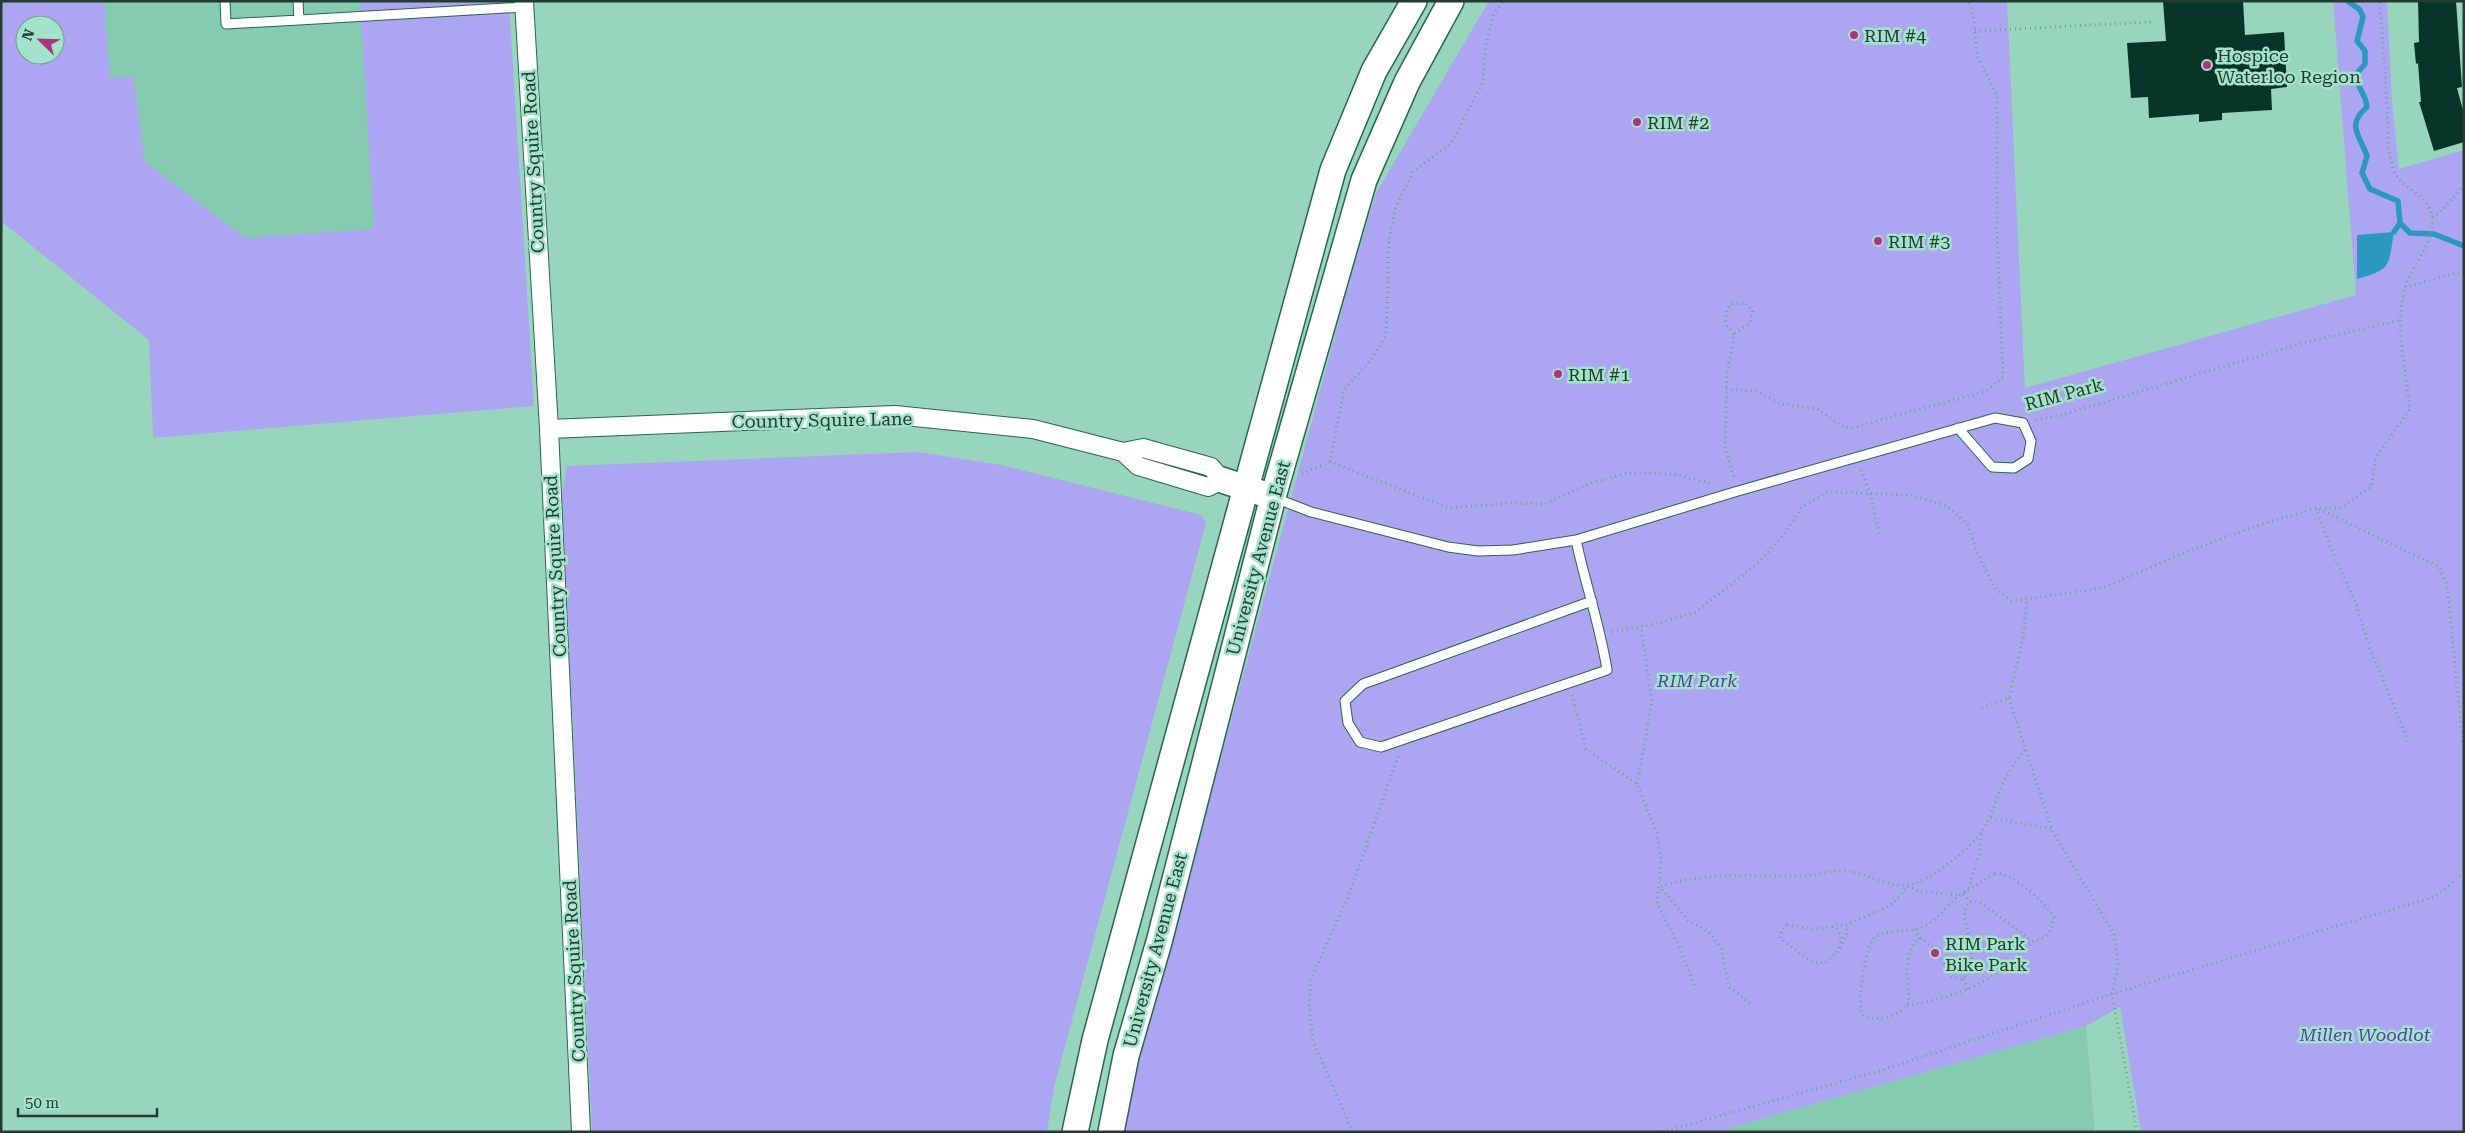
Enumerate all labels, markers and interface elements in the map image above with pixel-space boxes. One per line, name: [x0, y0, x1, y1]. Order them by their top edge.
north arrow: [15, 15, 65, 65]
place label: RIM #4: [1864, 25, 1926, 46]
text: N: [19, 27, 38, 43]
marker: RIM #4: [1848, 29, 1860, 41]
place label: Hospice Waterloo Region: [2217, 45, 2361, 87]
marker: Hospice Waterloo Region: [2201, 59, 2213, 71]
street label: Country Squire Road: [518, 70, 548, 254]
place label: RIM #2: [1647, 112, 1709, 133]
marker: RIM #2: [1631, 116, 1643, 128]
place label: RIM #3: [1888, 231, 1950, 252]
marker: RIM #3: [1872, 235, 1884, 247]
place label: RIM #1: [1568, 364, 1630, 385]
marker: RIM #1: [1552, 368, 1564, 380]
street label: RIM Park: [2022, 373, 2106, 415]
street label: Country Squire Lane: [731, 408, 913, 432]
street label: University Avenue East: [1222, 458, 1294, 658]
street label: Country Squire Road: [540, 474, 570, 658]
park label: RIM Park: [1656, 670, 1737, 691]
street label: University Avenue East: [1119, 850, 1191, 1050]
street label: Country Squire Road: [559, 879, 589, 1063]
place label: RIM Park Bike Park: [1945, 933, 2028, 975]
marker: RIM Park Bike Park: [1929, 947, 1941, 959]
park label: Millen Woodlot: [2299, 1024, 2431, 1045]
scale bar: [18, 1086, 156, 1118]
text: 50 m: [25, 1094, 60, 1112]

